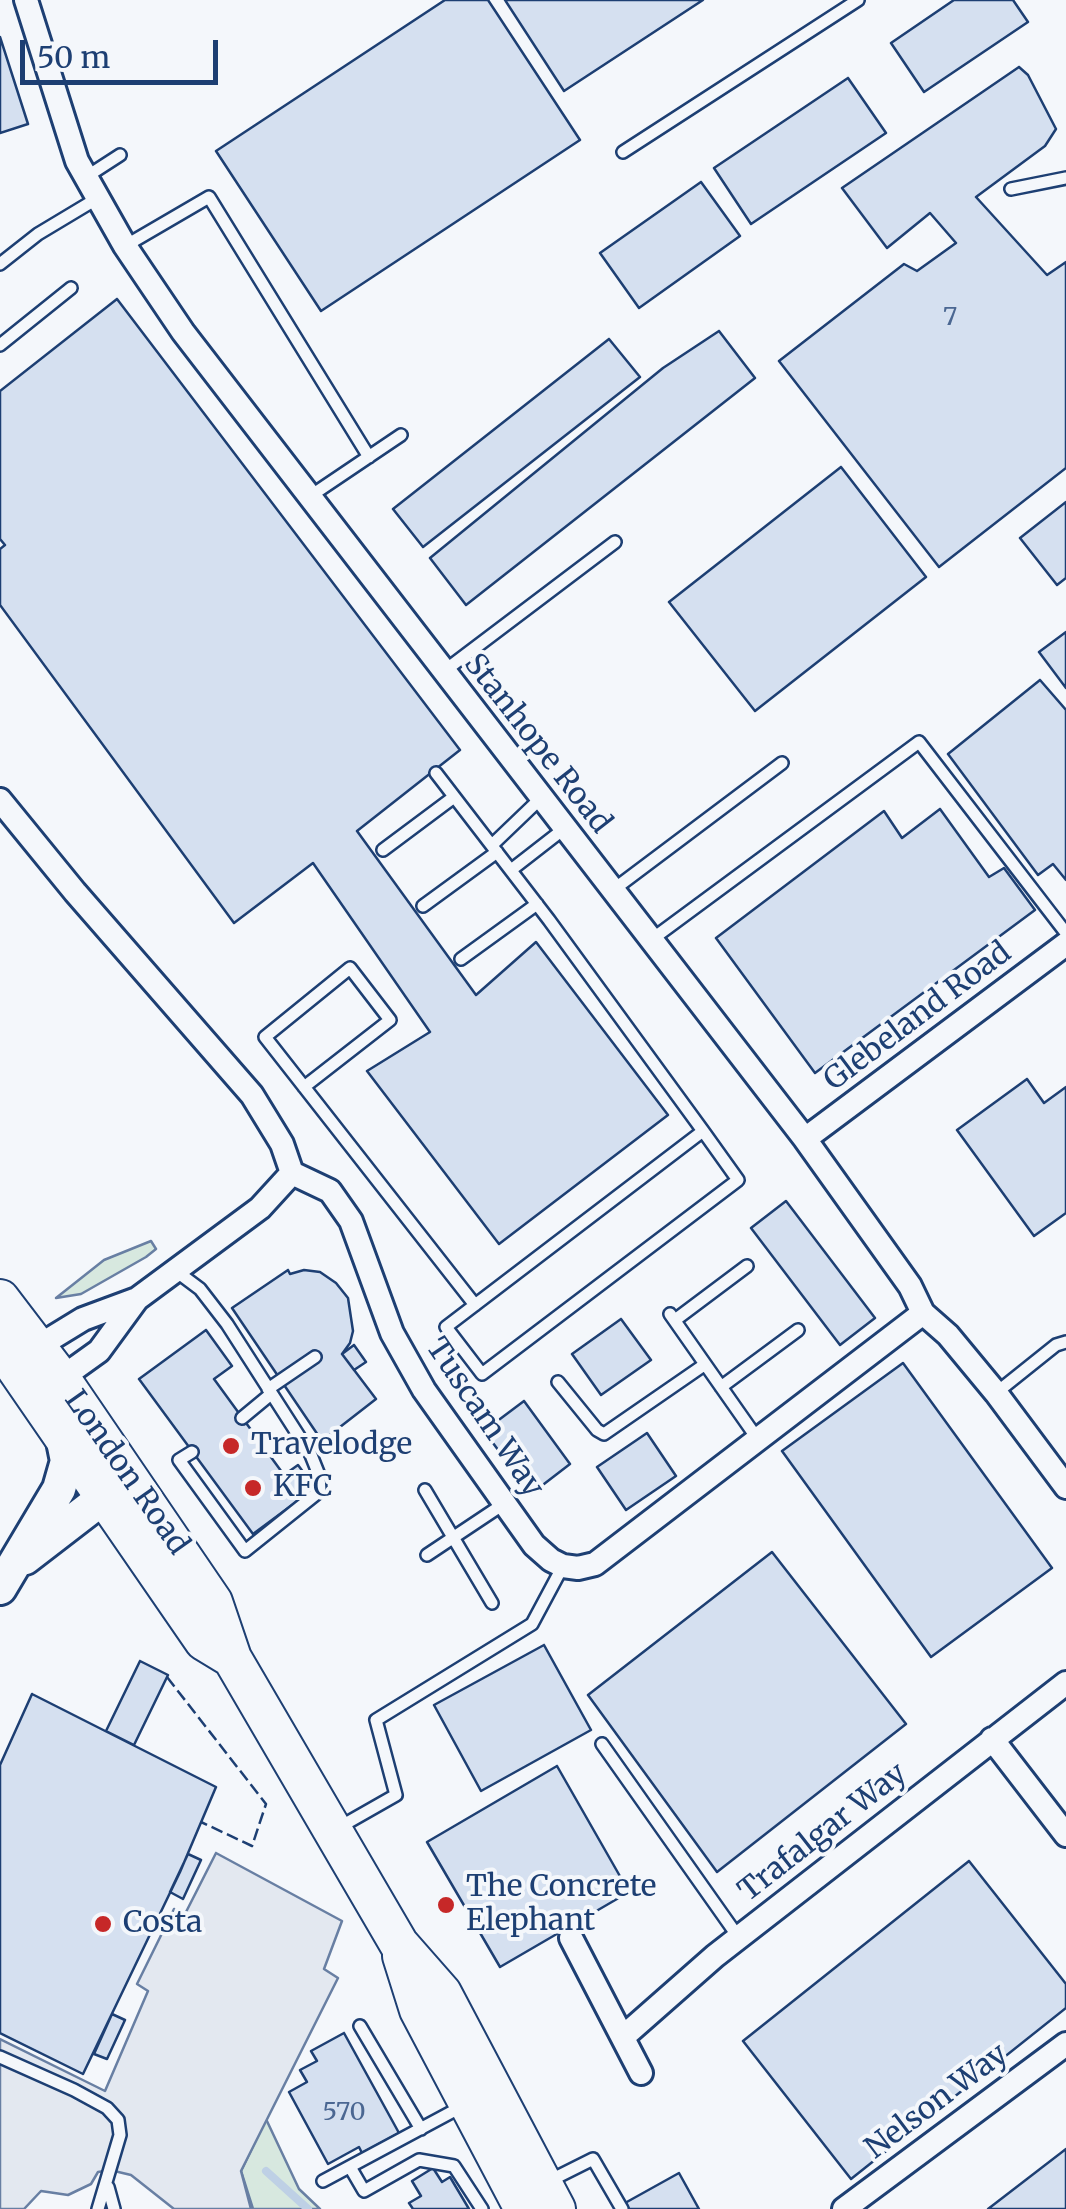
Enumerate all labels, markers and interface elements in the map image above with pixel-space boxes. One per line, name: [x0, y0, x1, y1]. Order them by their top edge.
scale bar: [25, 20, 222, 82]
text: 50 m: [37, 38, 110, 76]
house number: 7: [943, 303, 957, 333]
street label: Stanhope Road: [456, 647, 618, 841]
street label: Glebeland Road: [818, 935, 1018, 1099]
street label: Tuscam Way: [418, 1332, 550, 1504]
street label: London Road: [56, 1384, 196, 1562]
place label: Travelodge: [251, 1428, 412, 1464]
marker: Travelodge: [220, 1435, 242, 1457]
place label: KFC: [273, 1470, 333, 1506]
marker: KFC: [242, 1477, 264, 1499]
street label: Trafalgar Way: [732, 1756, 914, 1910]
place label: The Concrete Elephant: [466, 1870, 656, 1940]
marker: The Concrete Elephant: [435, 1894, 457, 1916]
place label: Costa: [123, 1906, 202, 1942]
marker: Costa: [92, 1913, 114, 1935]
street label: Nelson Way: [859, 2037, 1015, 2167]
house number: 570: [322, 2098, 366, 2128]

